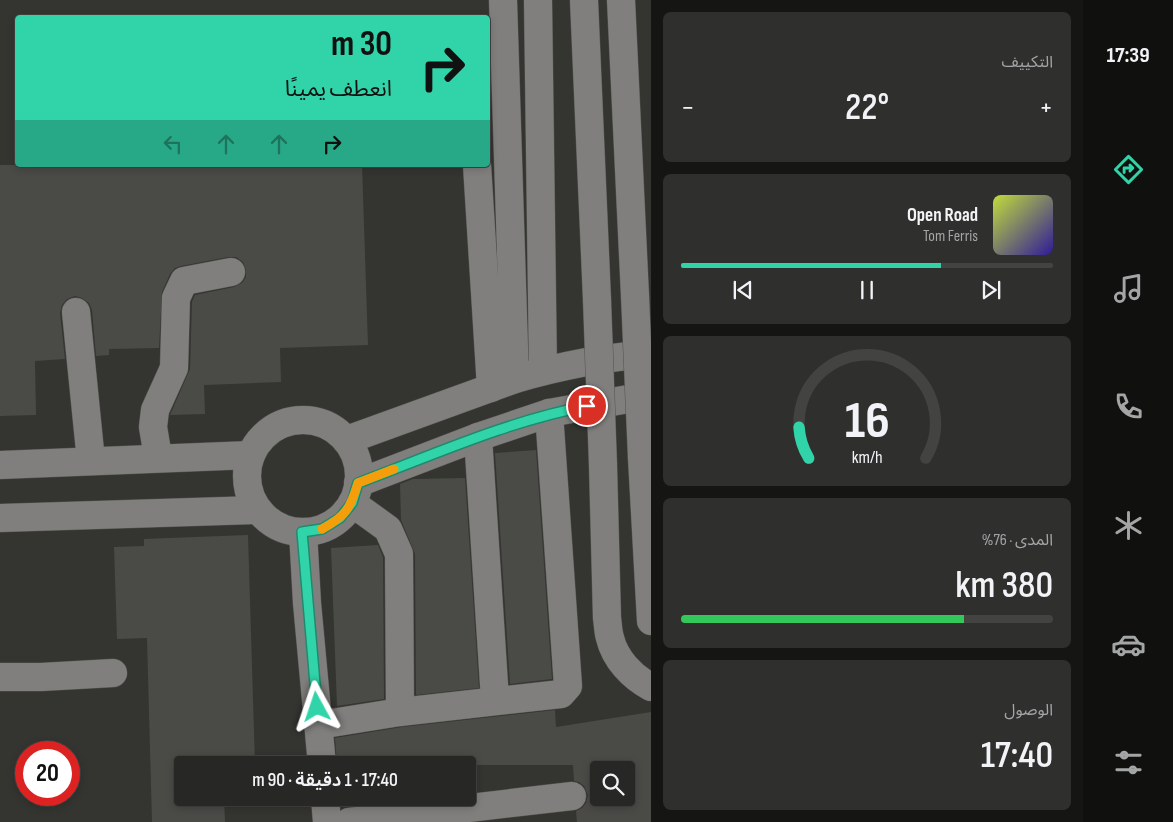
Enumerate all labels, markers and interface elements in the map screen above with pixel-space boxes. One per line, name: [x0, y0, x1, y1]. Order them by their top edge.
text: 30 m: [331, 23, 392, 66]
icon: right: [410, 35, 475, 100]
text: 17:39: [1106, 42, 1150, 69]
text: التكييف: [1001, 53, 1053, 72]
text: انعطف يمينًا: [285, 76, 392, 103]
text: 22°: [845, 85, 889, 130]
text: −: [681, 91, 695, 124]
text: +: [1039, 91, 1053, 124]
icon: left: [159, 130, 187, 158]
icon: ahead: [212, 130, 240, 158]
icon: ahead: [265, 130, 293, 158]
icon: right: [318, 130, 346, 158]
icon: directions: [1111, 152, 1146, 187]
text: Open Road: [907, 204, 978, 227]
text: Tom Ferris: [923, 227, 978, 246]
icon: music: [1111, 271, 1146, 306]
icon: previous: [729, 276, 757, 304]
icon: pause: [853, 276, 881, 304]
icon: next: [977, 276, 1005, 304]
pin: [566, 385, 608, 427]
icon: phone: [1111, 389, 1146, 424]
text: 16: [845, 390, 889, 453]
icon: arrive: [573, 392, 601, 420]
text: km/h: [852, 447, 882, 468]
icon: climate: [1111, 508, 1146, 543]
text: المدى · 76%: [982, 531, 1053, 550]
text: 380 km: [955, 563, 1053, 608]
icon: car: [1111, 627, 1146, 662]
position arrow: [290, 680, 342, 732]
text: الوصول: [1004, 701, 1053, 720]
text: 17:40: [981, 733, 1053, 778]
speed limit sign: 20: [15, 741, 80, 806]
icon: filters: [1111, 745, 1146, 780]
map controls: [590, 761, 635, 806]
button: search: [590, 761, 635, 806]
text: 17:40 · 1 دقيقة · 90 m: [252, 769, 398, 792]

